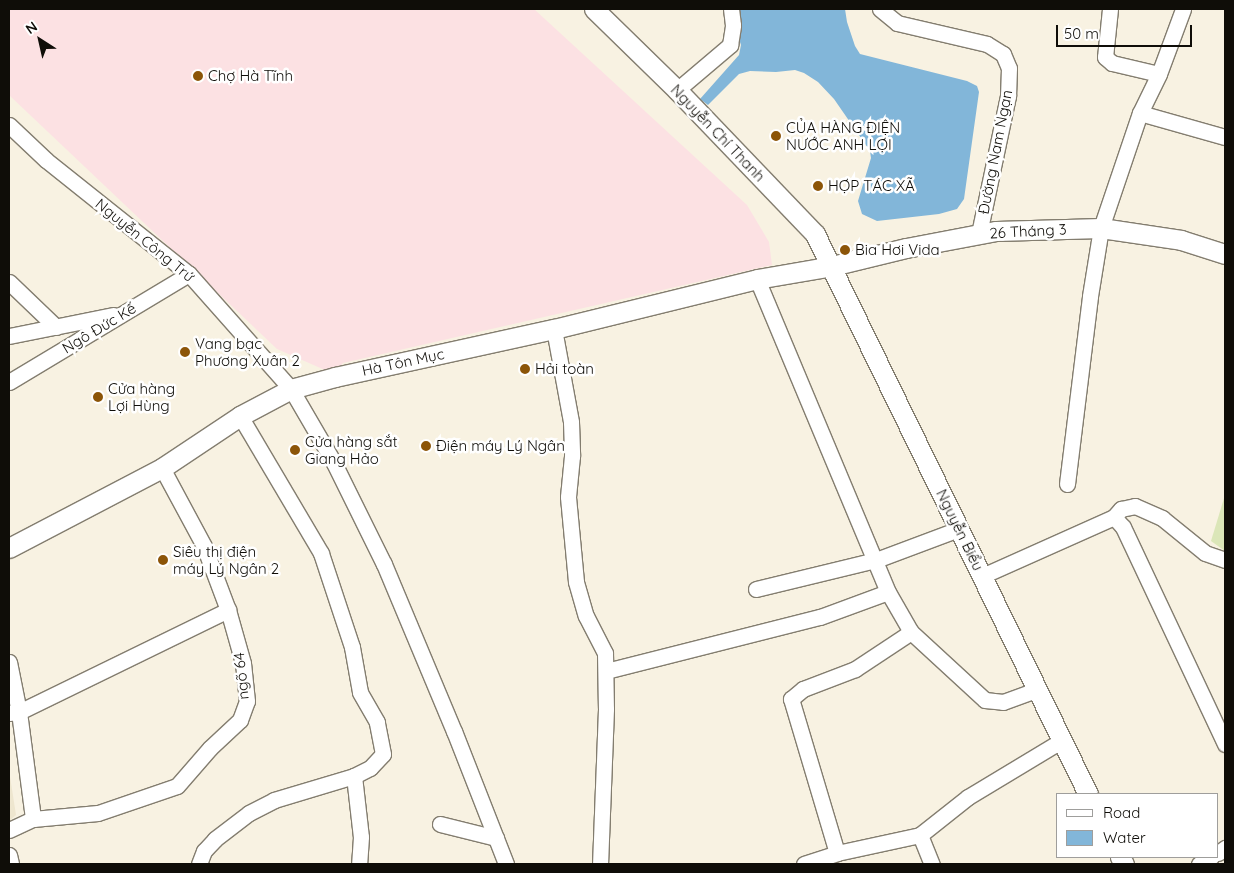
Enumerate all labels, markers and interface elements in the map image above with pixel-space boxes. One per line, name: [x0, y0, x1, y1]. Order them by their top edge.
north arrow: [15, 15, 65, 65]
scale bar: [1059, 15, 1195, 47]
text: N: [22, 17, 41, 38]
text: 50 m: [1064, 24, 1099, 43]
place label: Chợ Hà Tĩnh: [208, 67, 293, 85]
marker: Chợ Hà Tĩnh: [192, 70, 204, 82]
street label: Nguyễn Chí Thanh: [667, 81, 769, 185]
street label: Đường Nam Ngạn: [974, 88, 1016, 216]
place label: CỦA HÀNG ĐIỆN NƯỚC ANH LỢI: [786, 118, 900, 153]
marker: CỦA HÀNG ĐIỆN NƯỚC ANH LỢI: [770, 130, 782, 142]
place label: HỢP TÁC XÃ: [828, 177, 915, 195]
marker: HỢP TÁC XÃ: [812, 180, 824, 192]
street label: Nguyễn Công Trứ: [92, 195, 198, 285]
street label: 26 Tháng 3: [989, 220, 1067, 242]
place label: Bia Hơi Vida: [855, 241, 940, 259]
marker: Bia Hơi Vida: [839, 244, 851, 256]
street label: Ngô Đức Kế: [59, 299, 139, 357]
place label: Vang bạc Phương Xuân 2: [195, 334, 300, 369]
street label: Hà Tôn Mục: [360, 345, 446, 379]
marker: Vang bạc Phương Xuân 2: [179, 346, 191, 358]
place label: Hải toàn: [535, 360, 594, 378]
marker: Hải toàn: [519, 363, 531, 375]
place label: Cửa hàng Lợi Hùng: [108, 379, 175, 414]
marker: Cửa hàng Lợi Hùng: [92, 391, 104, 403]
place label: Cửa hàng sắt Giang Hảo: [305, 432, 398, 467]
place label: Điện máy Lý Ngân: [436, 437, 565, 455]
marker: Điện máy Lý Ngân: [420, 440, 432, 452]
marker: Cửa hàng sắt Giang Hảo: [289, 444, 301, 456]
street label: Nguyễn Biểu: [933, 486, 987, 574]
place label: Siêu thị điện máy Lý Ngân 2: [173, 542, 279, 577]
marker: Siêu thị điện máy Lý Ngân 2: [157, 554, 169, 566]
street label: ngõ 64: [230, 651, 252, 701]
legend: [1056, 793, 1219, 858]
text: Road: [1103, 803, 1140, 822]
text: Water: [1103, 828, 1146, 847]

